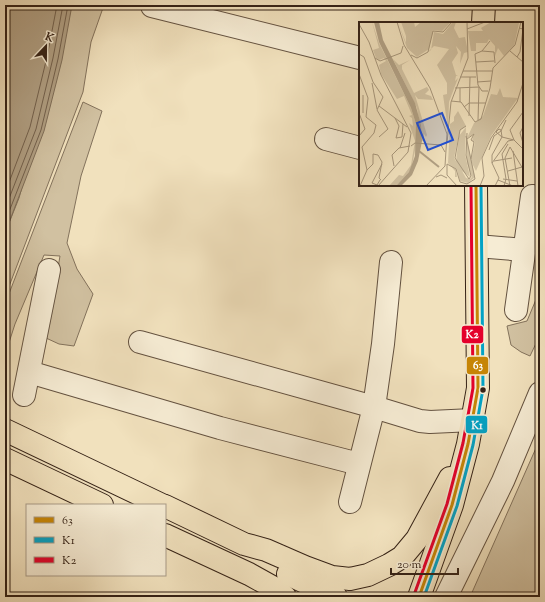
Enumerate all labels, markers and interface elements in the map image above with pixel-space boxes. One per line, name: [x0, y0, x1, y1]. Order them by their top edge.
inset map: [359, 22, 523, 186]
north arrow: [26, 26, 66, 66]
text: K: [42, 28, 56, 47]
line badge: K2: [461, 325, 484, 344]
text: K2: [464, 327, 479, 343]
line badge: 63: [466, 356, 489, 375]
text: 63: [473, 358, 484, 374]
unlabelled marker: [478, 385, 488, 395]
line badge: K1: [465, 415, 488, 434]
text: K1: [470, 418, 483, 434]
legend: [26, 504, 166, 576]
text: 63: [62, 512, 73, 530]
text: K1: [62, 532, 75, 550]
scale bar: [391, 550, 458, 576]
text: K2: [62, 552, 77, 570]
text: 20 m: [397, 556, 422, 574]

